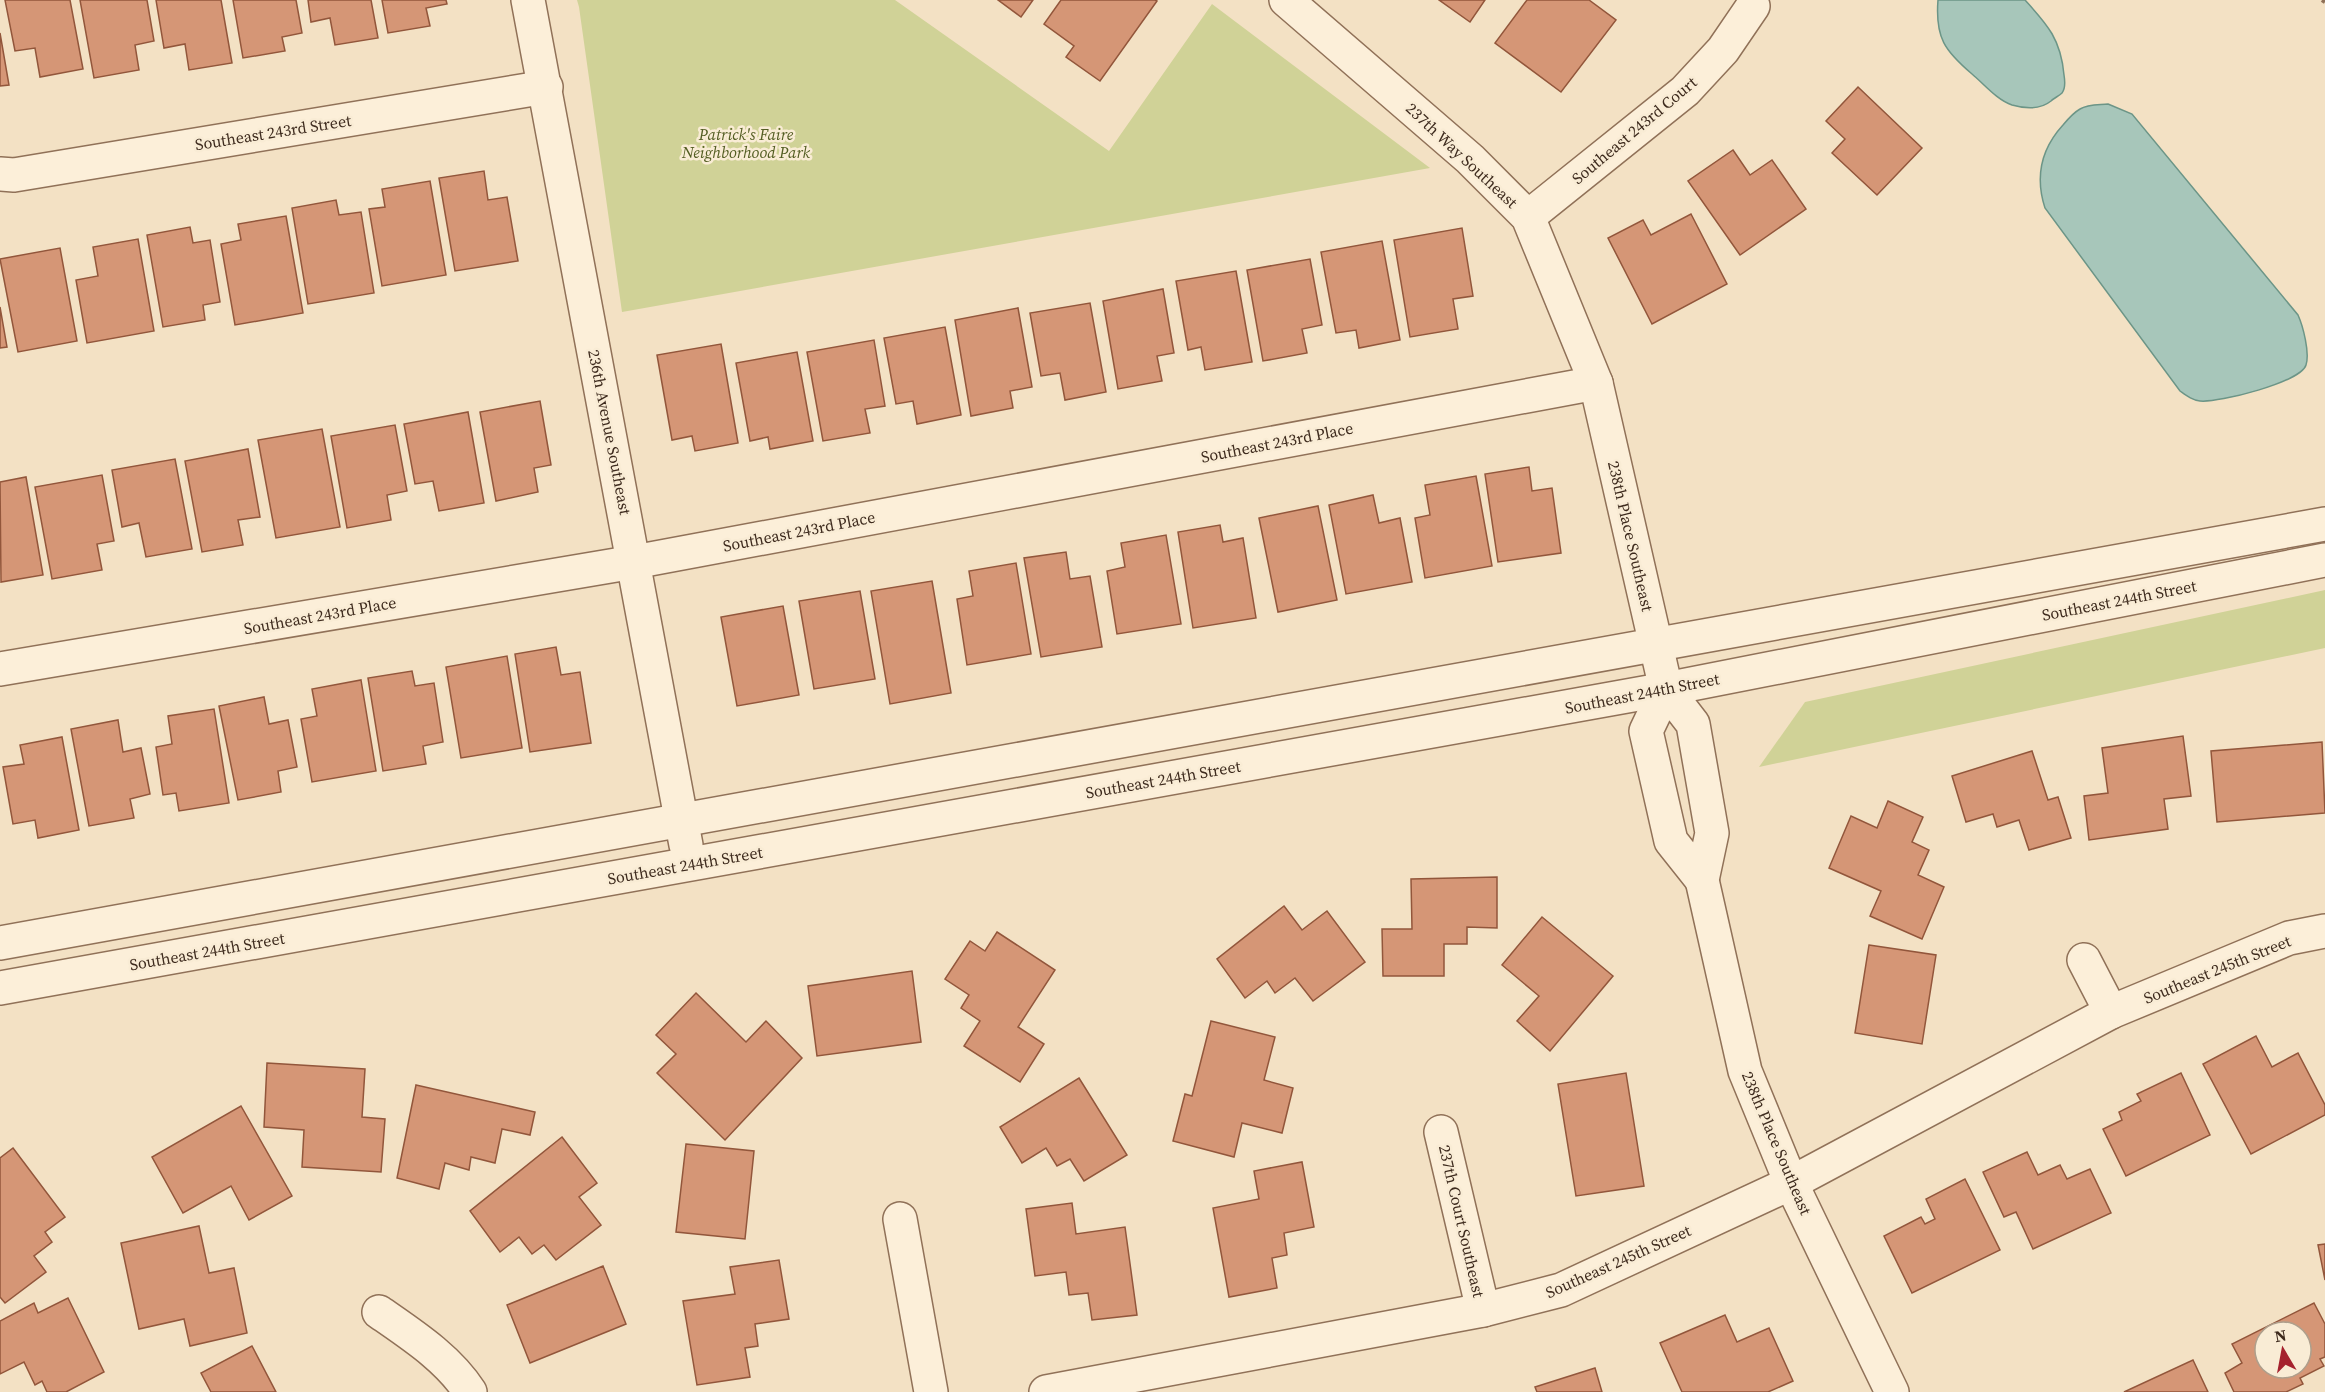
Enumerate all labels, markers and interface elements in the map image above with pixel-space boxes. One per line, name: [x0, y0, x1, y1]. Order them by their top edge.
street label: Southeast 243rd Court: [1567, 71, 1702, 189]
street label: 237th Way Southeast: [1401, 97, 1523, 213]
street label: Southeast 243rd Street: [193, 109, 353, 155]
park label: Patrick's Faire Neighborhood Park: [681, 123, 810, 163]
street label: 236th Avenue Southeast: [583, 347, 637, 517]
street label: Southeast 243rd Place: [1199, 416, 1355, 468]
street label: 238th Place Southeast: [1603, 459, 1659, 614]
street label: Southeast 243rd Place: [721, 505, 877, 557]
street label: Southeast 244th Street: [2040, 574, 2199, 626]
street label: Southeast 243rd Place: [242, 591, 398, 639]
street label: Southeast 244th Street: [1563, 667, 1722, 719]
street label: Southeast 244th Street: [1084, 754, 1243, 803]
street label: Southeast 244th Street: [606, 840, 765, 889]
street label: Southeast 244th Street: [128, 926, 287, 975]
street label: Southeast 245th Street: [2140, 929, 2295, 1009]
street label: 238th Place Southeast: [1737, 1068, 1817, 1219]
street label: 237th Court Southeast: [1434, 1143, 1490, 1300]
street label: Southeast 245th Street: [1542, 1219, 1695, 1303]
north arrow: [2253, 1320, 2313, 1380]
text: N: [2273, 1323, 2288, 1347]

